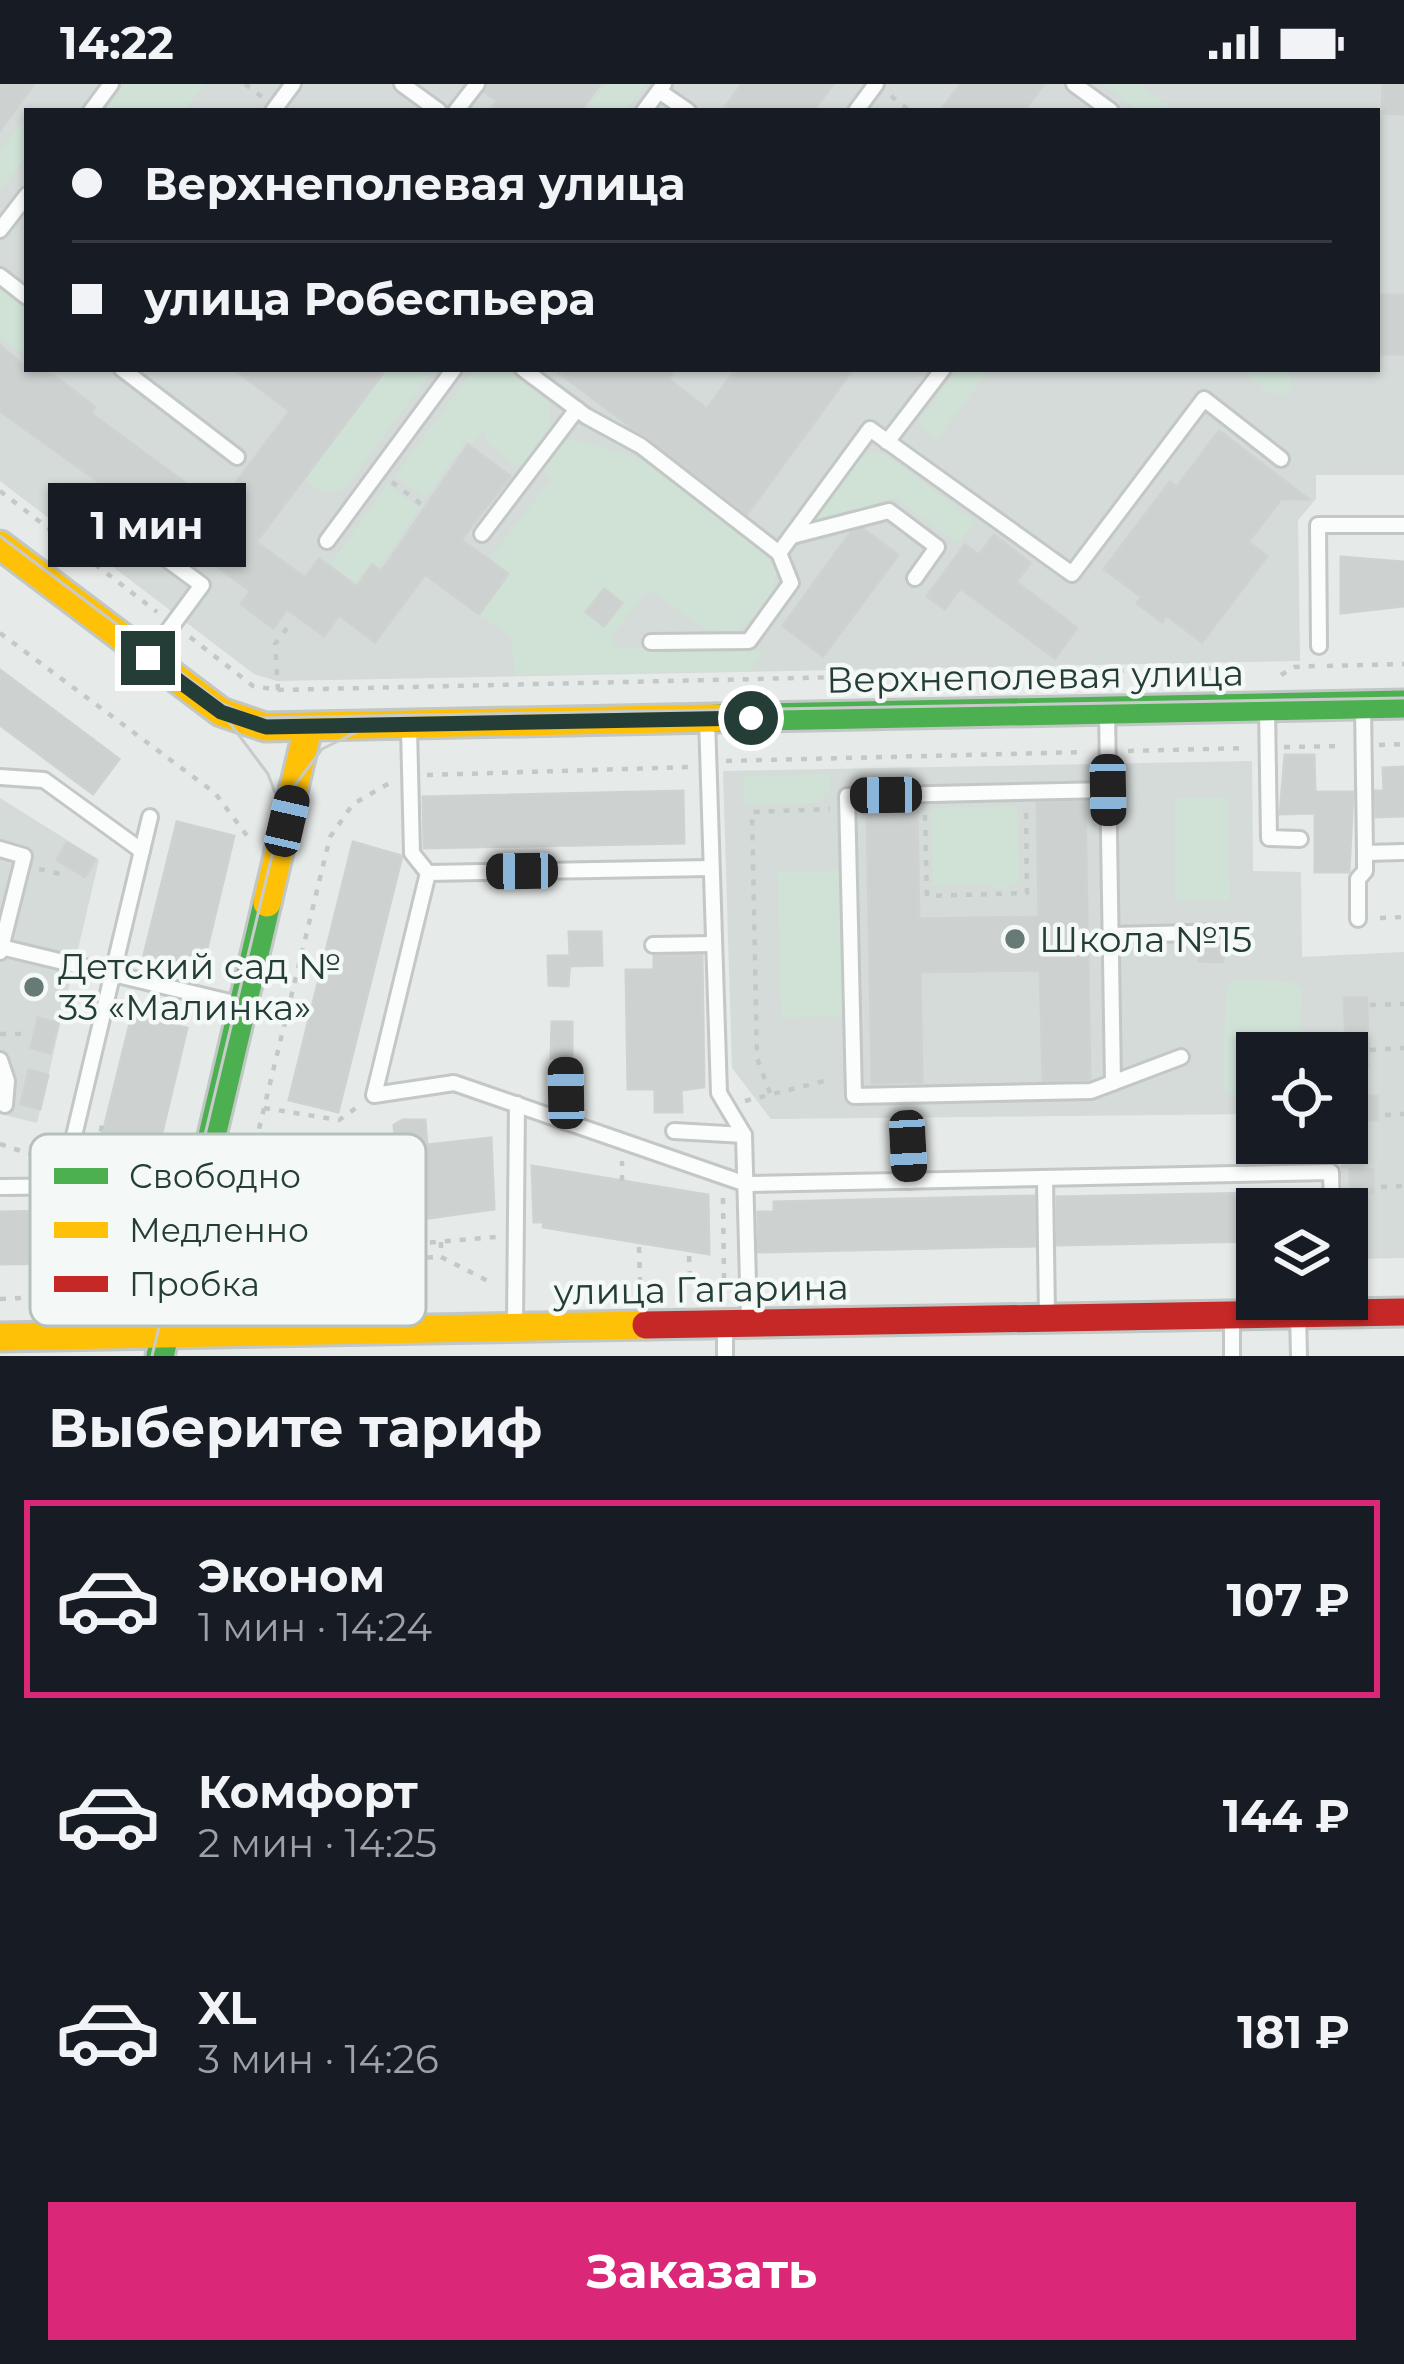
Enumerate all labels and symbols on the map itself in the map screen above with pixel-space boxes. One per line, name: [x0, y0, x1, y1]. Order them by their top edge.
callout: 1 мин: [49, 484, 247, 568]
route end: [121, 631, 175, 685]
street label: Верхнеполевая улица: [826, 650, 1244, 702]
route start: [724, 691, 778, 745]
car: [1089, 754, 1127, 826]
car: [850, 776, 922, 814]
car: [261, 782, 313, 860]
car: [486, 852, 558, 890]
place label: Школа №15: [1039, 917, 1252, 961]
marker: Школа №15: [1002, 926, 1028, 952]
place label: Детский сад № 33 «Малинка»: [58, 944, 341, 1029]
marker: Детский сад № 33 «Малинка»: [21, 974, 47, 1000]
car: [547, 1057, 585, 1129]
car: [888, 1109, 928, 1183]
legend: [30, 1134, 426, 1326]
text: Свободно: [129, 1156, 301, 1196]
text: Медленно: [129, 1210, 309, 1250]
text: Пробка: [129, 1264, 260, 1304]
street label: улица Гагарина: [552, 1264, 849, 1314]

